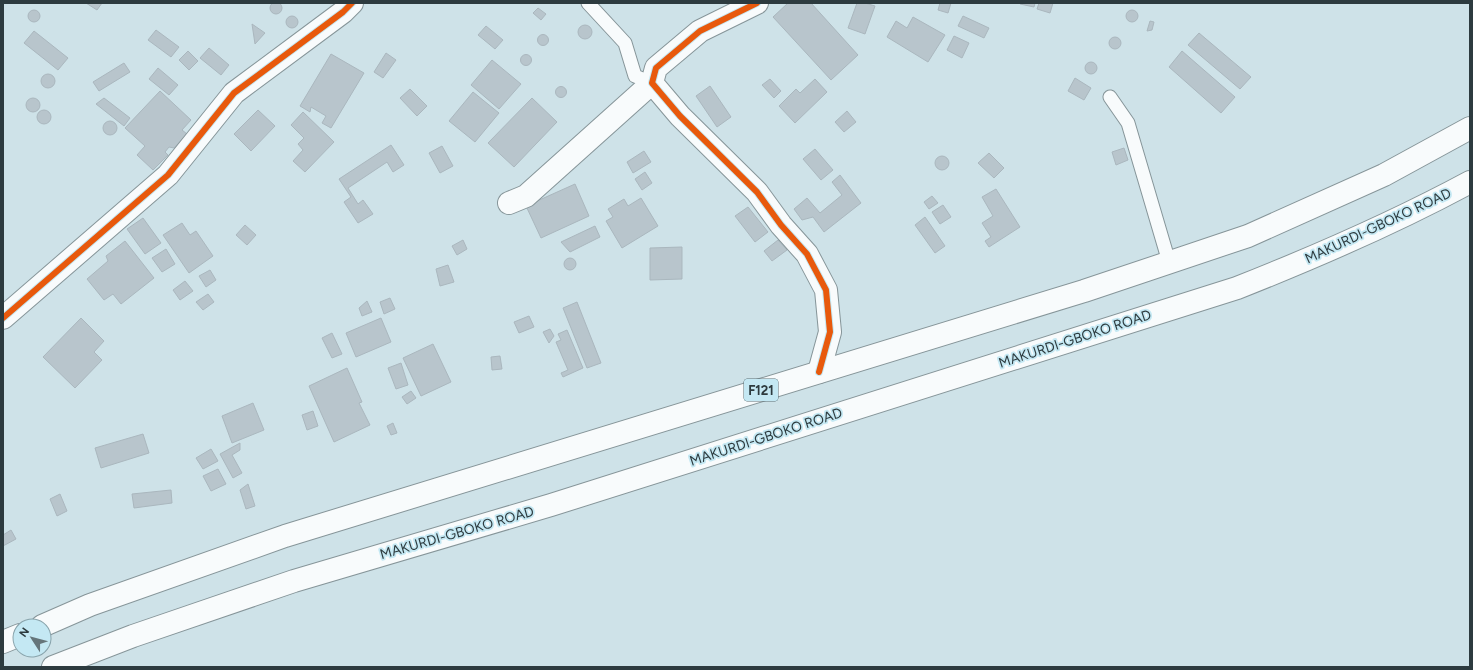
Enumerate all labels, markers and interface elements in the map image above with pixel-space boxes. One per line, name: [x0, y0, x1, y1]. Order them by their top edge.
street label: MAKURDI-GBOKO ROAD: [1302, 185, 1454, 267]
street label: MAKURDI-GBOKO ROAD: [997, 306, 1153, 372]
road number: F121: [744, 379, 778, 401]
street label: MAKURDI-GBOKO ROAD: [688, 404, 844, 470]
street label: MAKURDI-GBOKO ROAD: [378, 503, 536, 563]
north arrow: [12, 618, 52, 658]
text: N: [17, 625, 32, 640]

